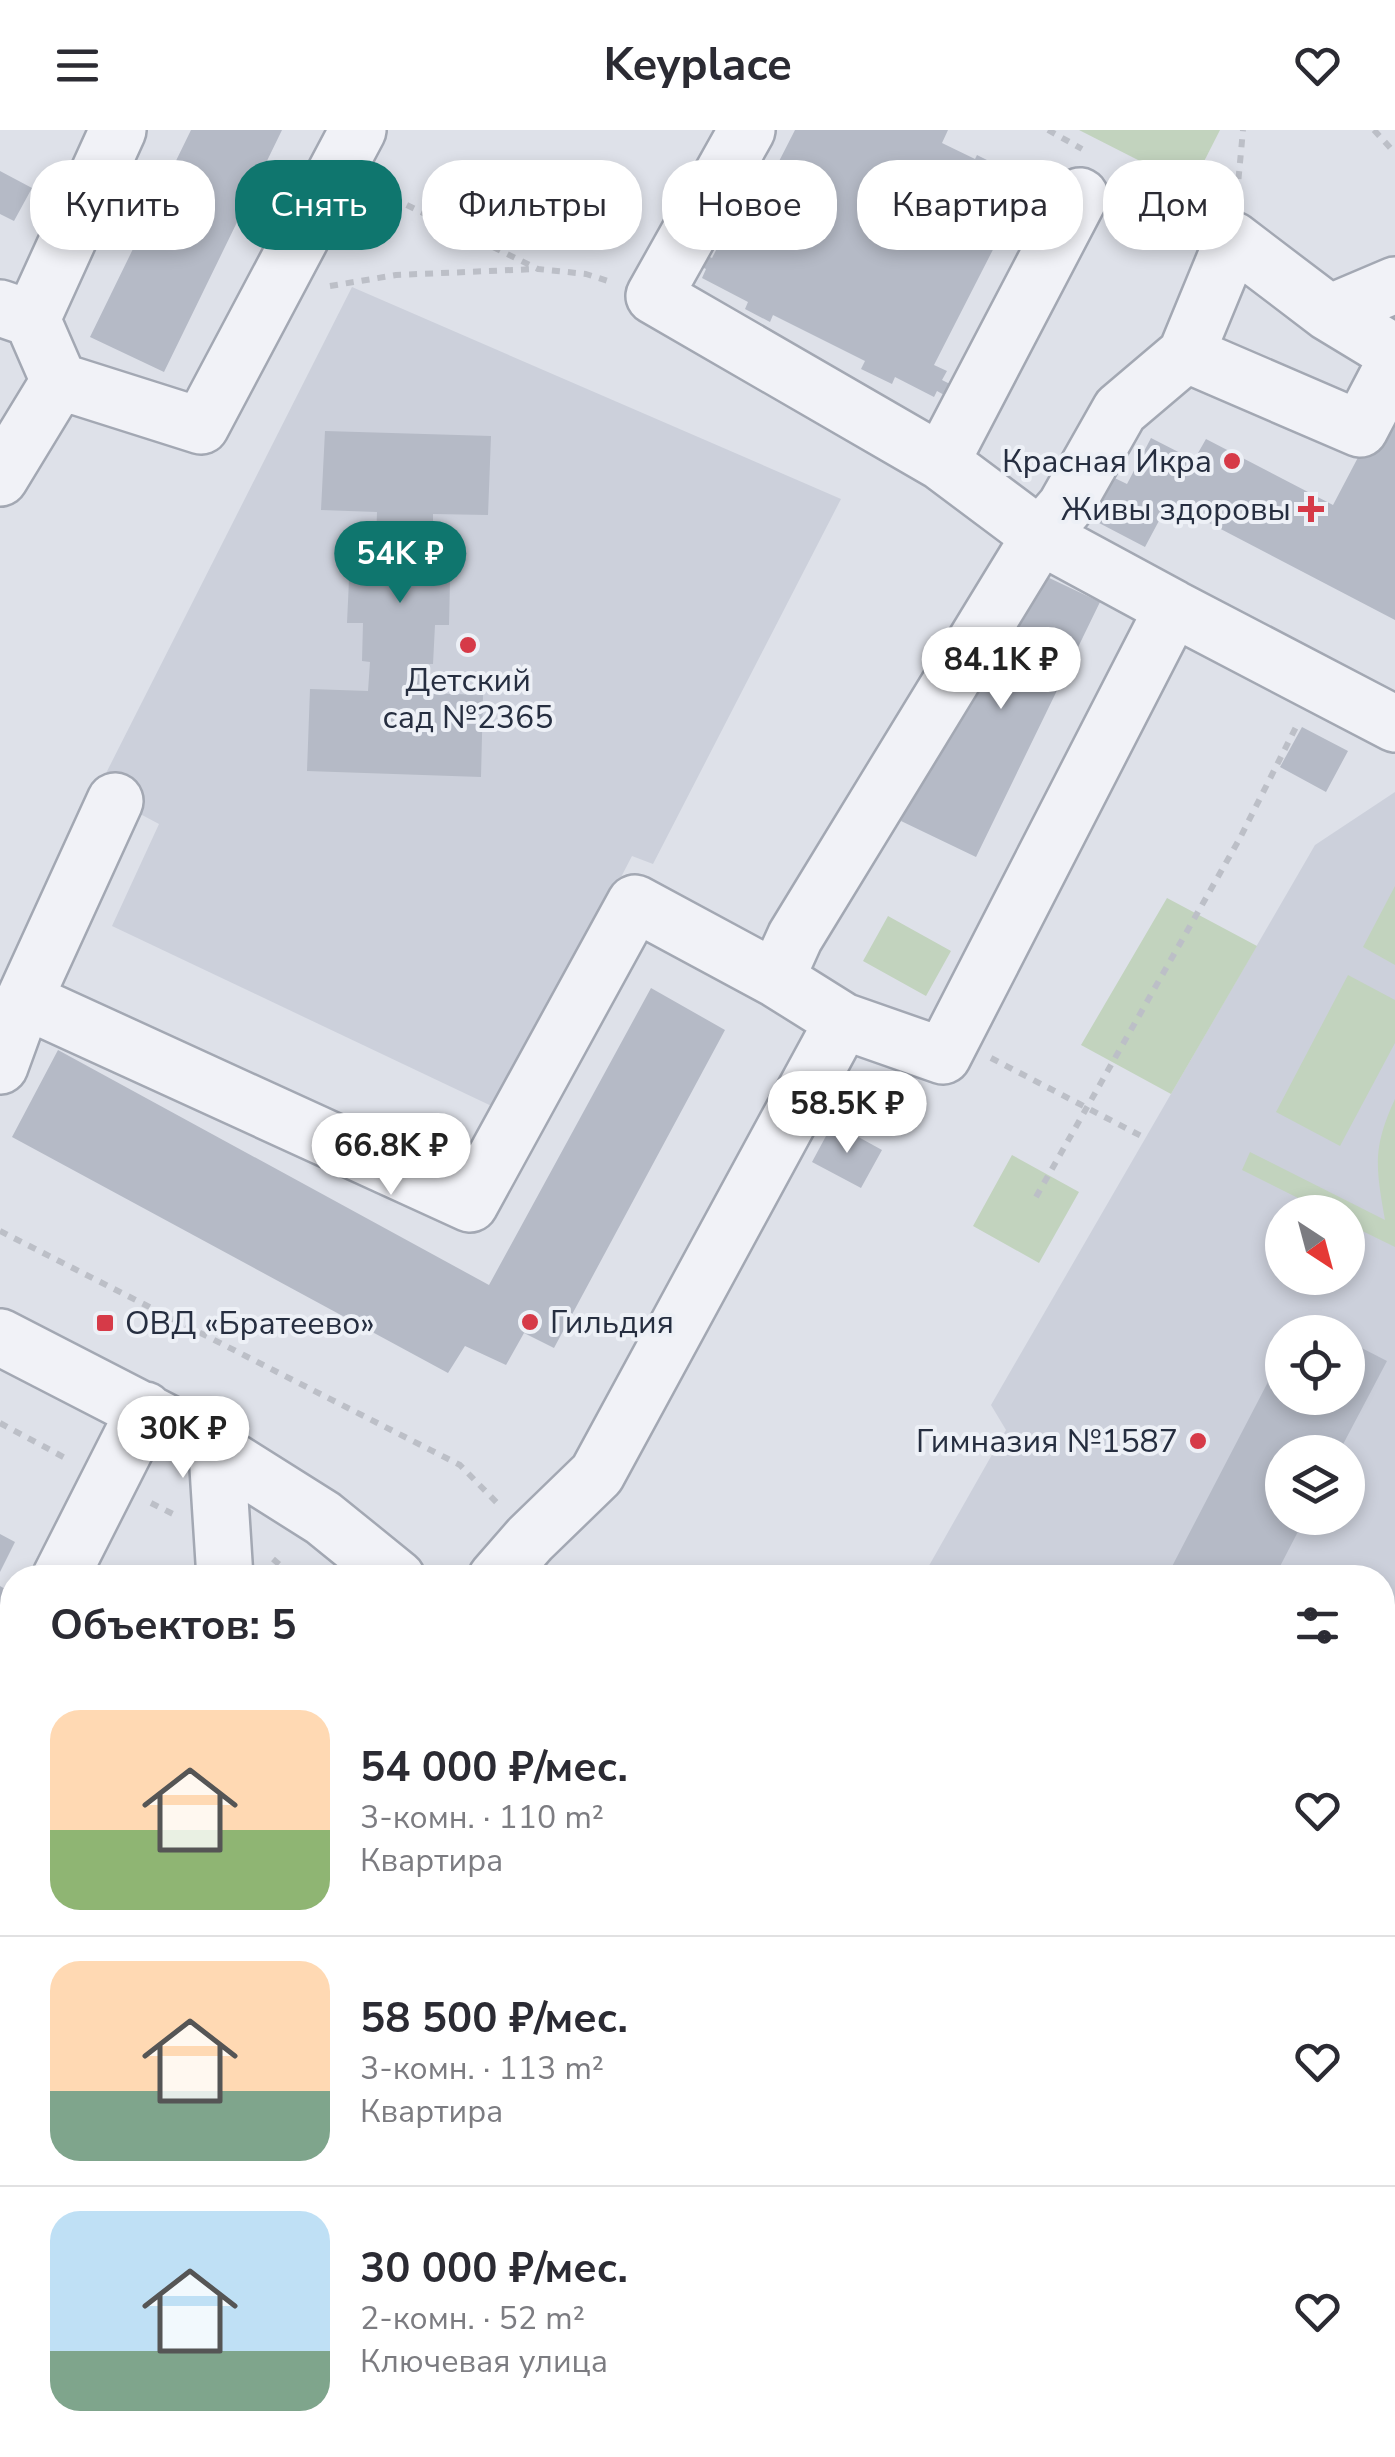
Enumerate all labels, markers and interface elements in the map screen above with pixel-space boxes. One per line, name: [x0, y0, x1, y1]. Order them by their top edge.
text: Keyplace: [603, 35, 792, 96]
icon: menu: [50, 38, 105, 93]
icon: heart: [1290, 38, 1345, 93]
chip: Купить: [30, 160, 215, 250]
chip: Снять: [235, 160, 402, 250]
chip: Фильтры: [422, 160, 642, 250]
chip: Новое: [662, 160, 837, 250]
chip: Квартира: [857, 160, 1083, 250]
chip: Дом: [1103, 160, 1244, 250]
place label: Красная Икра: [1002, 440, 1212, 483]
marker: Красная Икра: [1221, 450, 1243, 472]
place label: Живы здоровы: [1061, 488, 1291, 531]
marker: Живы здоровы: [1300, 498, 1322, 520]
pin: 54K ₽: [330, 521, 470, 606]
text: 54K ₽: [356, 532, 444, 575]
pin: 84.1K ₽: [909, 627, 1093, 712]
marker: Детский сад №2365: [457, 634, 479, 656]
text: 84.1K ₽: [944, 638, 1058, 681]
place label: Детский сад №2365: [383, 659, 553, 739]
pin: 58.5K ₽: [755, 1071, 939, 1156]
text: 58.5K ₽: [790, 1082, 904, 1125]
pin: 66.8K ₽: [299, 1113, 483, 1198]
text: 66.8K ₽: [334, 1124, 448, 1167]
north arrow: [1265, 1195, 1365, 1295]
map controls: [1265, 1195, 1365, 1535]
place label: Гильдия: [550, 1301, 674, 1344]
place label: ОВД «Братеево»: [125, 1302, 375, 1345]
marker: Гильдия: [519, 1311, 541, 1333]
marker: ОВД «Братеево»: [94, 1312, 116, 1334]
button: locate: [1265, 1315, 1365, 1415]
pin: 30K ₽: [113, 1396, 253, 1481]
text: 30K ₽: [139, 1407, 227, 1450]
place label: Гимназия №1587: [916, 1420, 1178, 1463]
marker: Гимназия №1587: [1187, 1430, 1209, 1452]
button: layers: [1265, 1435, 1365, 1535]
text: Объектов: 5: [50, 1597, 296, 1654]
icon: filters: [1290, 1598, 1345, 1653]
text: 54 000 ₽/мес.: [360, 1739, 628, 1796]
icon: home: [130, 1750, 250, 1870]
icon: heart: [1290, 1783, 1345, 1838]
text: 3-комн. · 110 m²: [360, 1796, 604, 1839]
text: Квартира: [360, 1839, 503, 1882]
text: 58 500 ₽/мес.: [360, 1990, 628, 2047]
icon: home: [130, 2001, 250, 2121]
icon: heart: [1290, 2034, 1345, 2089]
text: 3-комн. · 113 m²: [360, 2047, 604, 2090]
text: Квартира: [360, 2090, 503, 2133]
text: 30 000 ₽/мес.: [360, 2240, 628, 2297]
icon: home: [130, 2251, 250, 2371]
icon: heart: [1290, 2284, 1345, 2339]
text: 2-комн. · 52 m²: [360, 2297, 585, 2340]
text: Ключевая улица: [360, 2340, 608, 2383]

